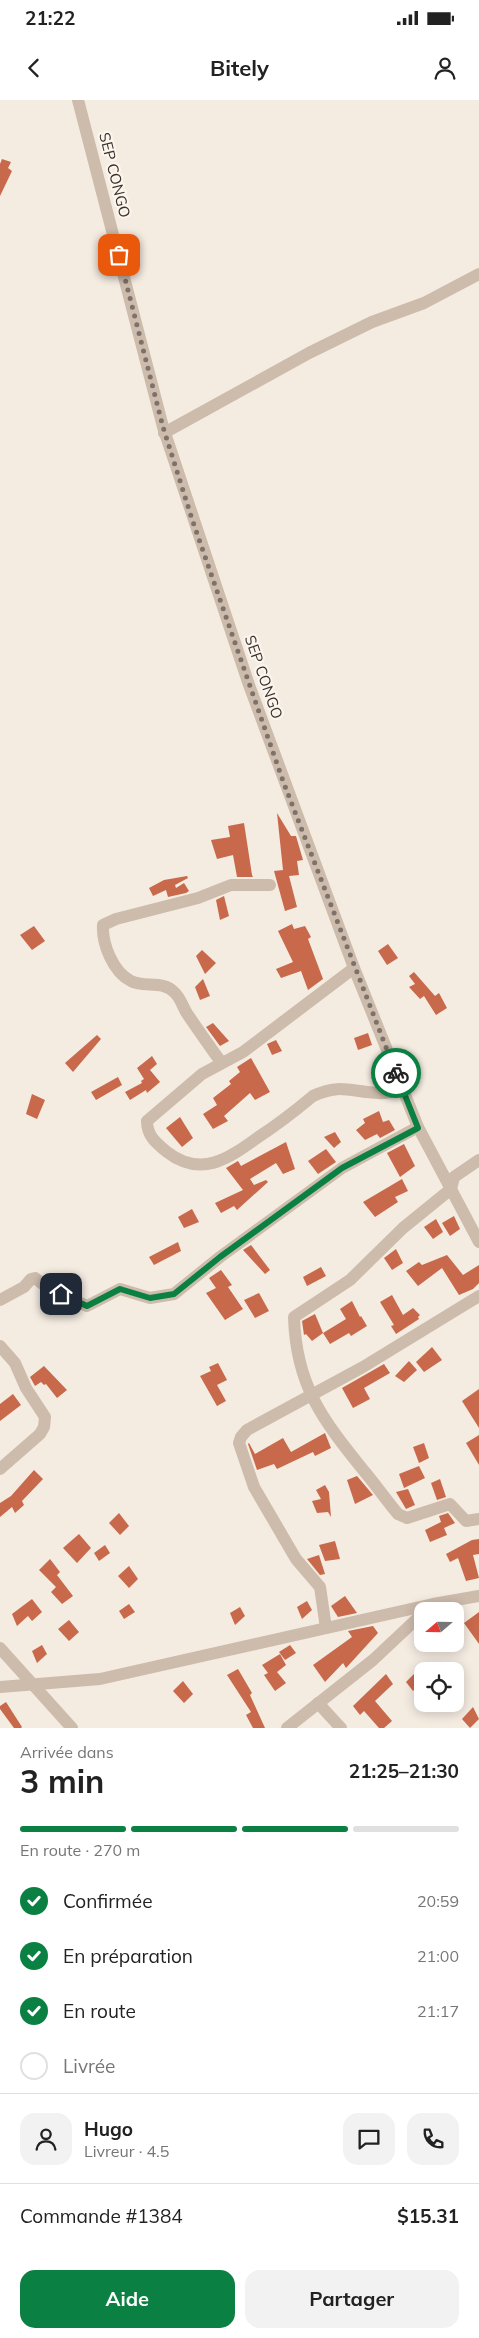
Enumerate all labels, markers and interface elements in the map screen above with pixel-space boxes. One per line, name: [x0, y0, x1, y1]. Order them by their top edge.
text: 21:22: [25, 6, 75, 30]
icon: back: [20, 54, 48, 82]
text: Bitely: [210, 54, 269, 82]
icon: person: [431, 54, 459, 82]
street label: SEP CONGO: [95, 130, 135, 220]
pin: [98, 234, 140, 276]
icon: bag: [105, 241, 133, 269]
street label: SEP CONGO: [241, 633, 287, 721]
courier: [371, 1048, 421, 1098]
icon: bike: [382, 1059, 410, 1087]
pin: [40, 1273, 82, 1315]
icon: home: [47, 1280, 75, 1308]
north arrow: [414, 1602, 464, 1652]
map controls: [414, 1602, 464, 1712]
button: locate: [414, 1662, 464, 1712]
text: Arrivée dans: [20, 1742, 114, 1762]
text: 21:25–21:30: [349, 1759, 459, 1783]
text: 3 min: [20, 1761, 104, 1801]
text: En route · 270 m: [20, 1840, 140, 1860]
icon: check: [20, 1887, 48, 1915]
text: Confirmée: [63, 1889, 152, 1913]
text: 20:59: [417, 1891, 459, 1911]
icon: check: [20, 1942, 48, 1970]
text: En préparation: [63, 1944, 193, 1968]
text: 21:00: [417, 1946, 459, 1966]
icon: check: [20, 1997, 48, 2025]
text: En route: [63, 1999, 136, 2023]
text: 21:17: [417, 2001, 459, 2021]
text: Livrée: [63, 2054, 115, 2078]
button: person: [20, 2113, 72, 2165]
button: chat: [343, 2113, 395, 2165]
button: phone: [407, 2113, 459, 2165]
text: Hugo: [84, 2117, 133, 2141]
text: Livreur · 4.5: [84, 2141, 169, 2161]
text: Commande #1384: [20, 2204, 183, 2228]
text: $15.31: [397, 2204, 459, 2228]
button: Aide: [20, 2270, 235, 2328]
button: Partager: [245, 2270, 459, 2328]

